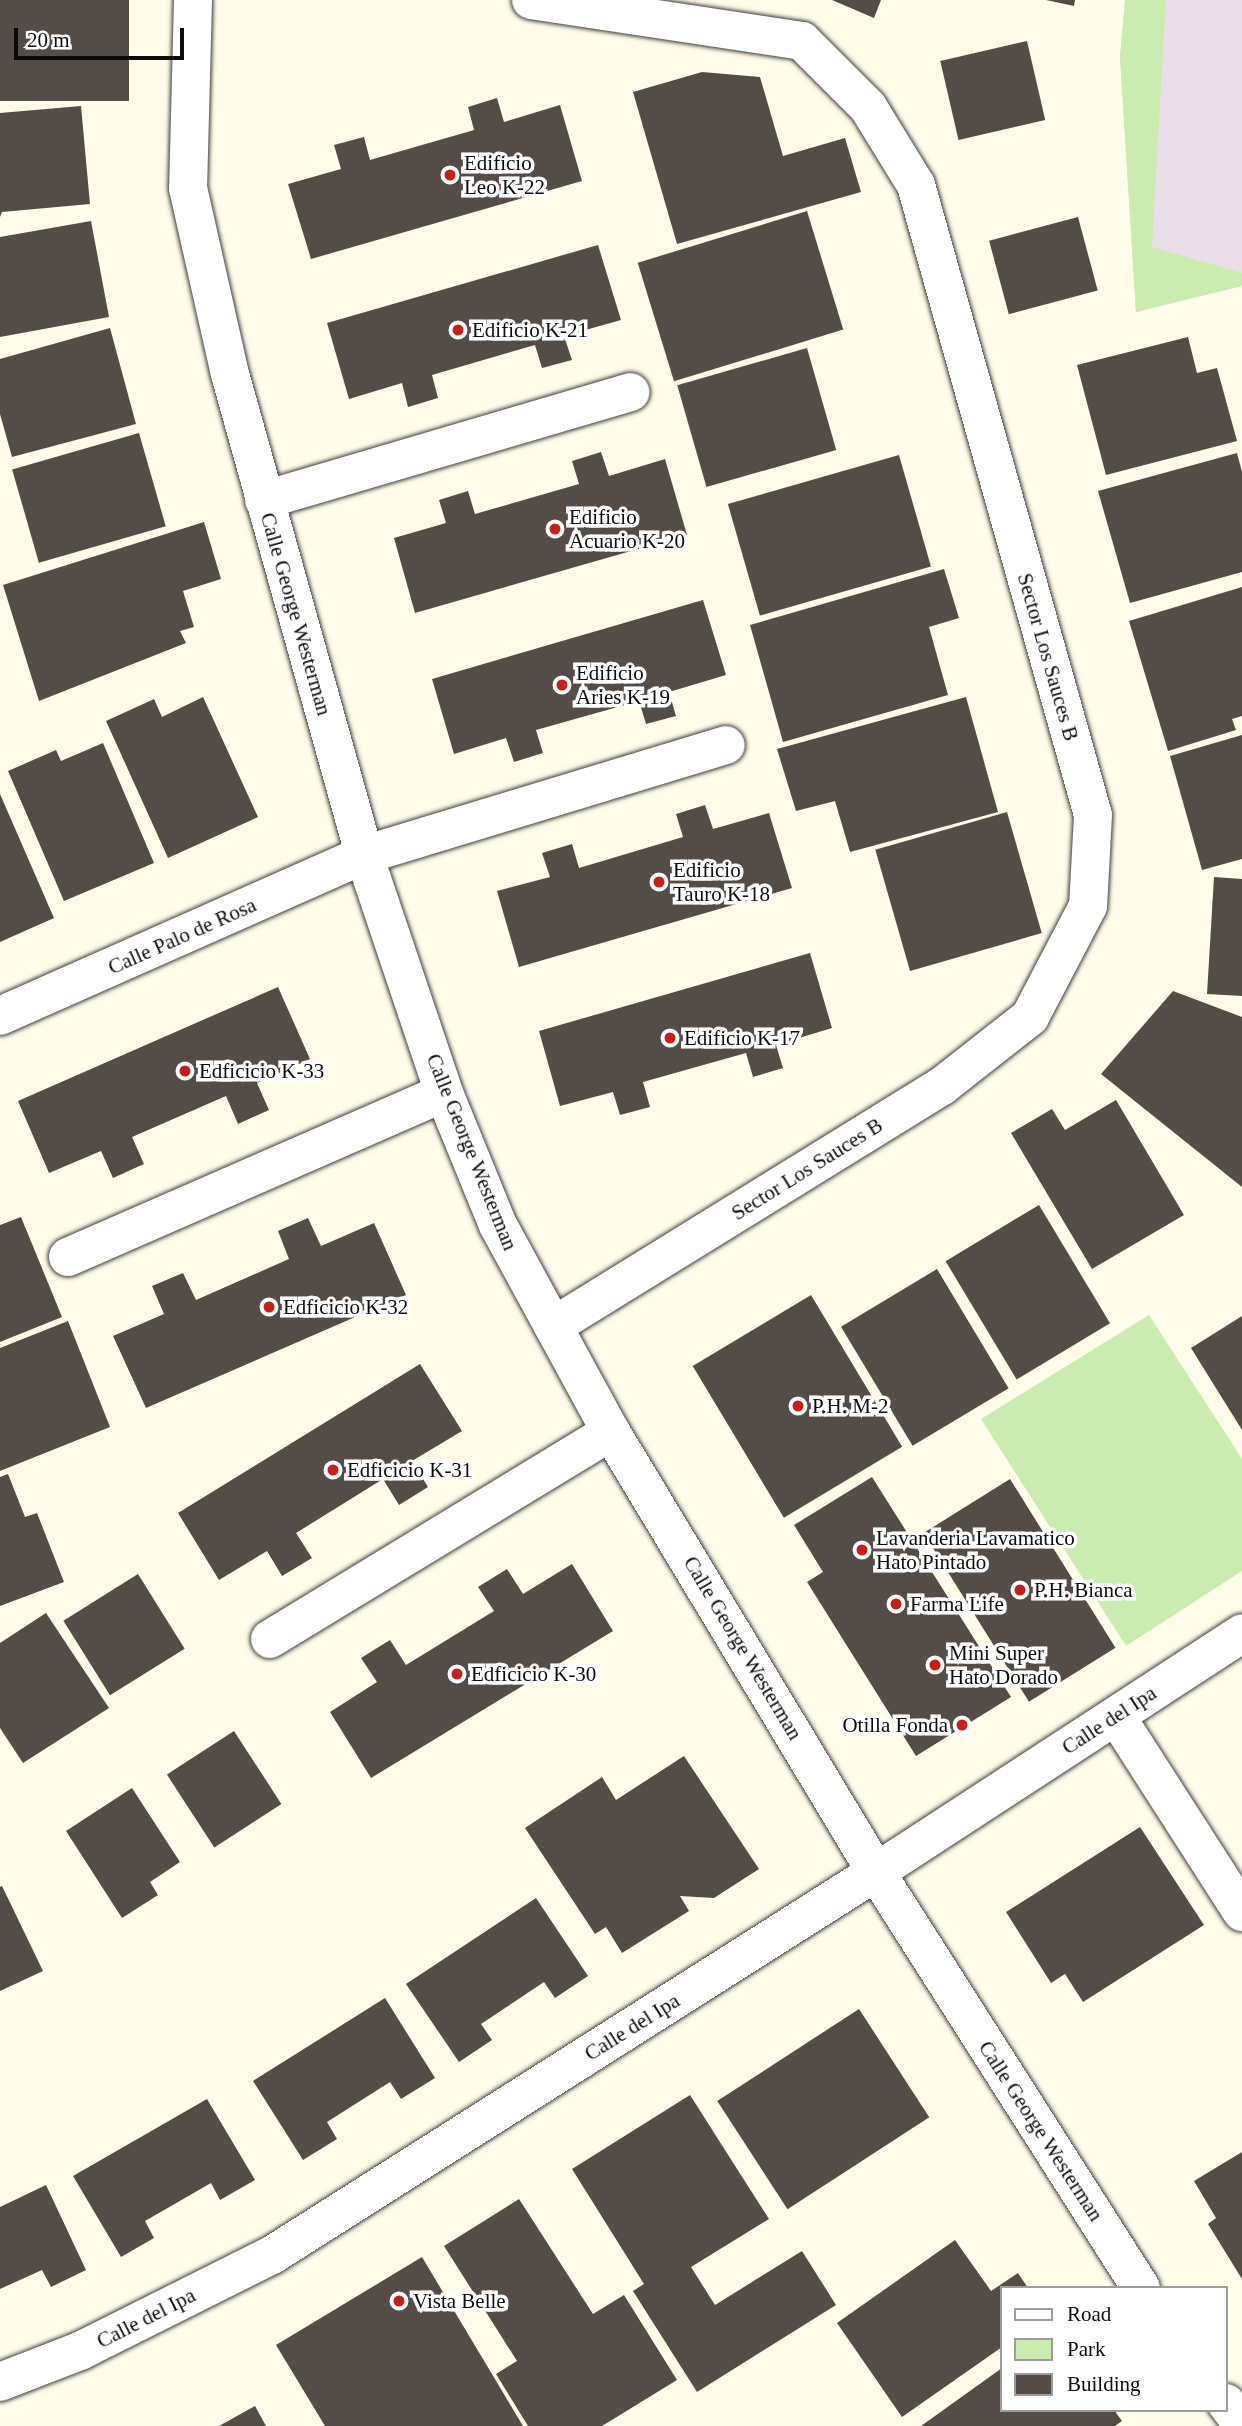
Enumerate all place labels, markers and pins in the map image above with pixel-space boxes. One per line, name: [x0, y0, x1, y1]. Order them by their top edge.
place label: Edificio Leo K-22: [464, 150, 545, 200]
marker: Edificio Leo K-22: [442, 167, 458, 183]
place label: Edificio K-21: [472, 317, 588, 343]
marker: Edificio K-21: [450, 322, 466, 338]
place label: Edificio Acuario K-20: [569, 504, 685, 554]
marker: Edificio Acuario K-20: [547, 521, 563, 537]
place label: Edificio Aries K-19: [576, 660, 670, 710]
marker: Edificio Aries K-19: [554, 677, 570, 693]
place label: Edificio Tauro K-18: [673, 857, 770, 907]
marker: Edificio Tauro K-18: [651, 874, 667, 890]
place label: Edificio K-17: [684, 1025, 800, 1051]
marker: Edificio K-17: [662, 1030, 678, 1046]
place label: Edficicio K-33: [199, 1058, 324, 1084]
marker: Edficicio K-33: [177, 1063, 193, 1079]
place label: Edficicio K-32: [283, 1294, 408, 1320]
marker: Edficicio K-32: [261, 1299, 277, 1315]
place label: P.H. M-2: [812, 1393, 888, 1419]
marker: P.H. M-2: [790, 1398, 806, 1414]
place label: Edficicio K-31: [347, 1457, 472, 1483]
marker: Edficicio K-31: [325, 1462, 341, 1478]
place label: Lavanderia Lavamatico Hato Pintado: [876, 1525, 1075, 1575]
marker: Lavanderia Lavamatico Hato Pintado: [854, 1542, 870, 1558]
place label: P.H. Bianca: [1034, 1577, 1133, 1603]
marker: P.H. Bianca: [1012, 1582, 1028, 1598]
place label: Farma Life: [910, 1591, 1004, 1617]
marker: Farma Life: [888, 1596, 904, 1612]
place label: Mini Super Hato Dorado: [949, 1640, 1058, 1690]
marker: Mini Super Hato Dorado: [927, 1657, 943, 1673]
place label: Edficicio K-30: [471, 1661, 596, 1687]
marker: Edficicio K-30: [449, 1666, 465, 1682]
place label: Otilla Fonda: [842, 1712, 948, 1738]
marker: Otilla Fonda: [954, 1717, 970, 1733]
place label: Vista Belle: [413, 2288, 506, 2314]
marker: Vista Belle: [391, 2293, 407, 2309]

